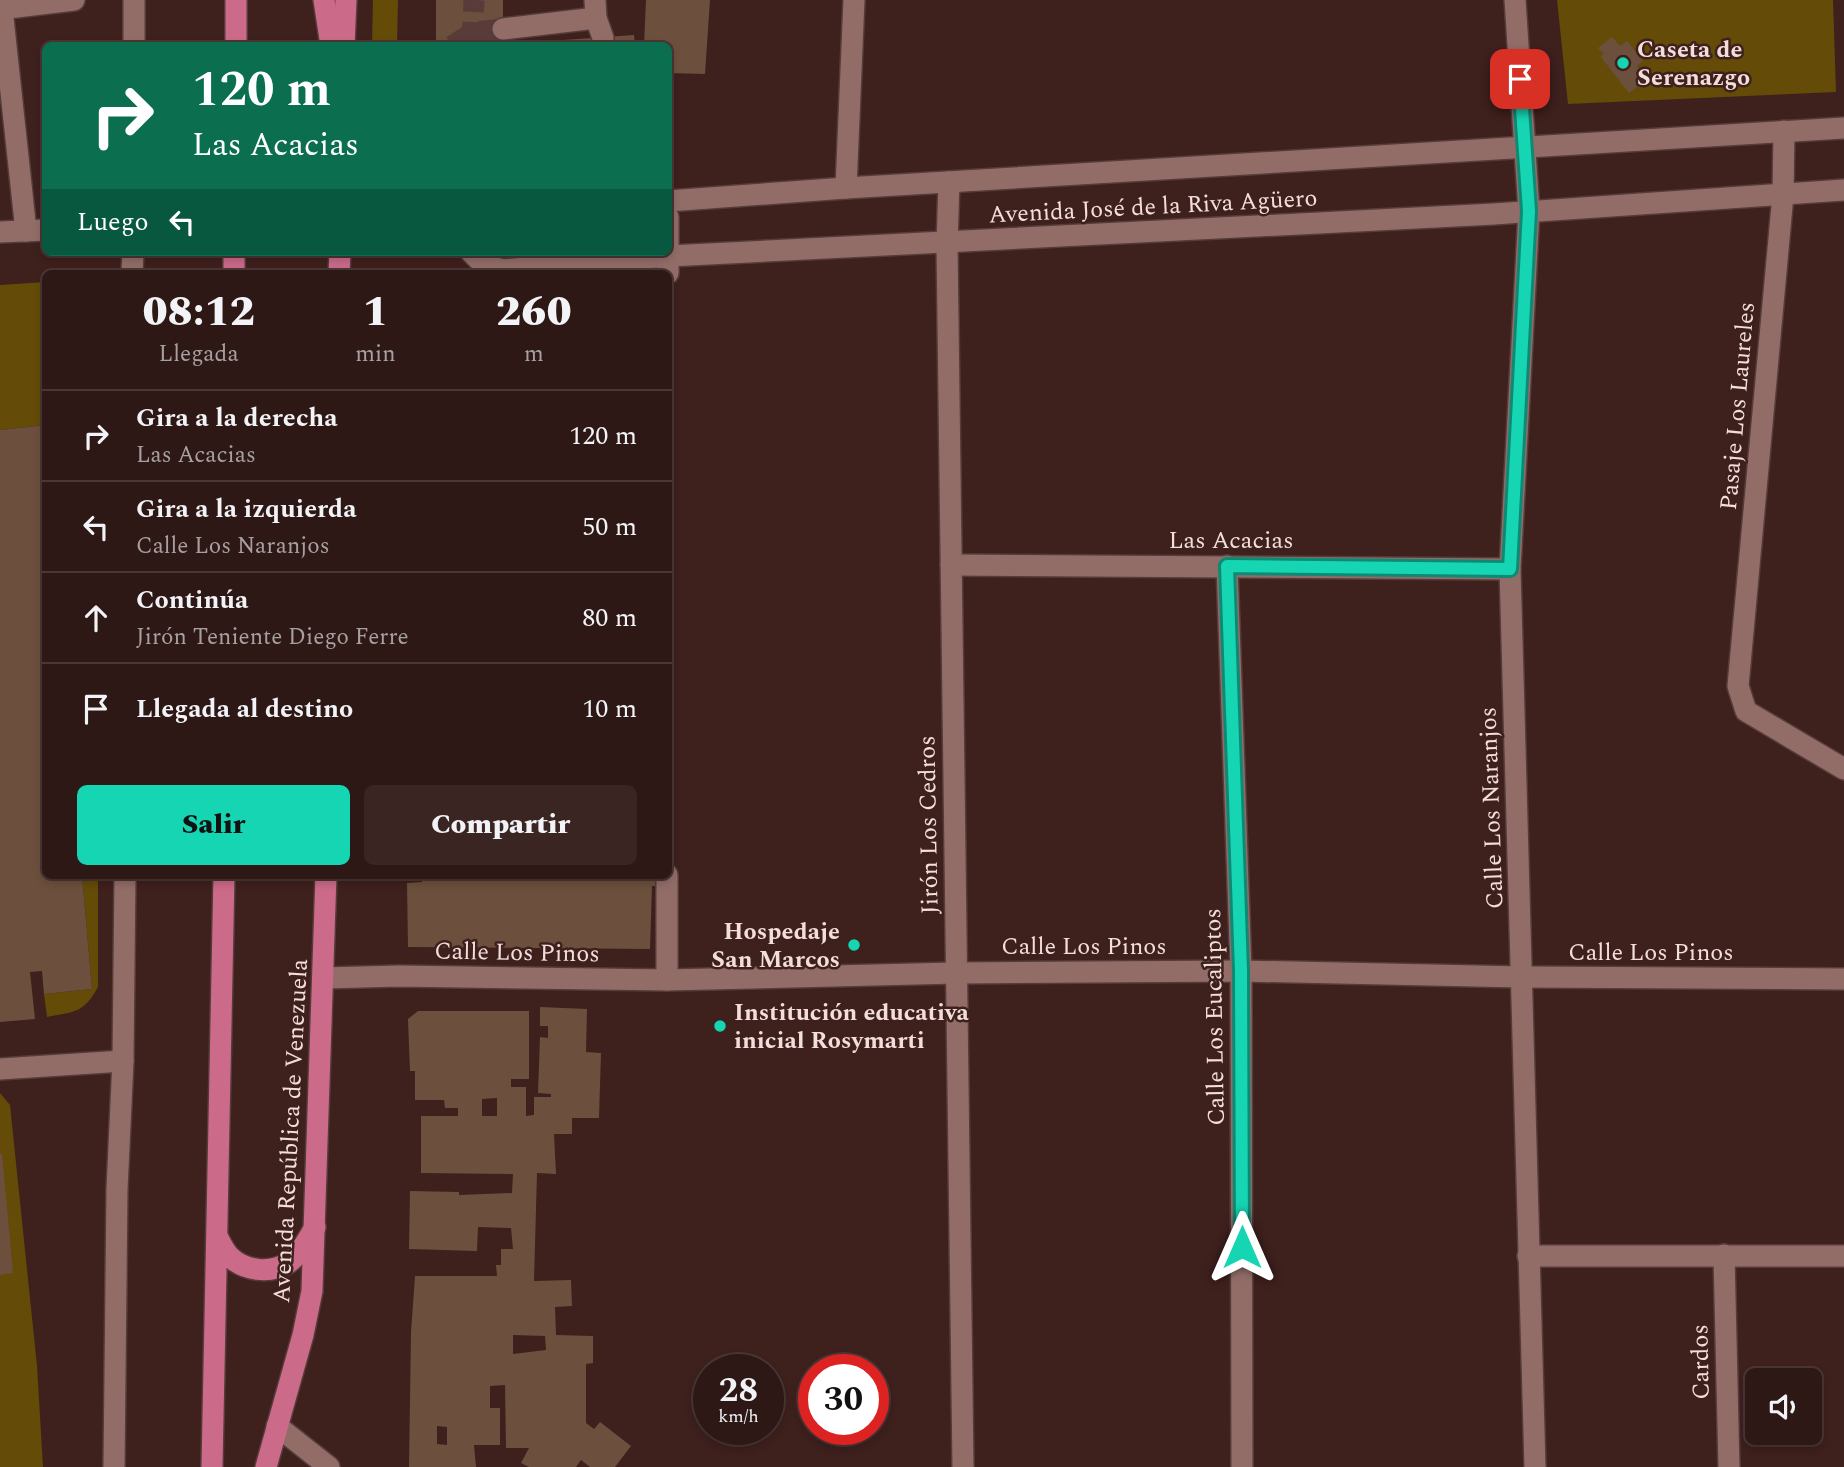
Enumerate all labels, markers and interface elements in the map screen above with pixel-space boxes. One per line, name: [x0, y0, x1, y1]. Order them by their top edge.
place label: Caseta de Serenazgo: [1637, 32, 1750, 96]
pin: [1490, 49, 1550, 109]
text: 120 m: [192, 53, 331, 128]
marker: Caseta de Serenazgo: [1615, 55, 1631, 71]
icon: arrive: [1501, 60, 1539, 98]
icon: right: [77, 70, 168, 161]
text: Las Acacias: [192, 121, 359, 170]
street label: Avenida José de la Riva Agüero: [988, 180, 1318, 234]
text: Luego: [77, 202, 149, 242]
icon: left: [163, 203, 201, 241]
text: 08:12: [142, 281, 255, 344]
text: 1: [363, 281, 388, 344]
text: 260: [496, 281, 572, 344]
street label: Pasaje Los Laureles: [1711, 300, 1765, 512]
text: Llegada: [159, 337, 239, 372]
text: min: [355, 337, 396, 372]
text: m: [524, 337, 544, 372]
text: Gira a la derecha: [136, 398, 338, 438]
text: 120 m: [569, 416, 637, 456]
icon: right: [77, 417, 115, 455]
text: Las Acacias: [136, 438, 256, 473]
text: Gira a la izquierda: [136, 489, 357, 529]
text: 50 m: [582, 507, 637, 547]
icon: left: [77, 508, 115, 546]
street label: Las Acacias: [1168, 523, 1294, 559]
text: Calle Los Naranjos: [136, 529, 330, 564]
text: Continúa: [136, 580, 248, 620]
text: 80 m: [582, 598, 637, 638]
icon: ahead: [77, 599, 115, 637]
text: Jirón Teniente Diego Ferre: [136, 620, 409, 655]
text: Llegada al destino: [136, 689, 353, 729]
text: 10 m: [582, 689, 637, 729]
icon: arrive: [77, 690, 115, 728]
street label: Calle Los Naranjos: [1470, 706, 1514, 910]
street label: Jirón Los Cedros: [909, 735, 949, 915]
button: Salir: [77, 785, 350, 865]
button: Compartir: [364, 785, 637, 865]
street label: Calle Los Eucaliptos: [1195, 908, 1235, 1126]
place label: Hospedaje San Marcos: [711, 914, 840, 978]
street label: Calle Los Pinos: [1001, 929, 1167, 965]
street label: Calle Los Pinos: [434, 934, 600, 972]
street label: Calle Los Pinos: [1568, 935, 1734, 971]
marker: Hospedaje San Marcos: [846, 937, 862, 953]
street label: Avenida República de Venezuela: [264, 958, 318, 1304]
place label: Institución educativa inicial Rosymarti: [734, 995, 970, 1059]
marker: Institución educativa inicial Rosymarti: [712, 1018, 728, 1034]
position arrow: [1205, 1210, 1279, 1284]
street label: Cardos: [1682, 1324, 1720, 1400]
speed limit sign: 30: [798, 1354, 889, 1445]
text: 28: [719, 1364, 758, 1417]
map controls: [1745, 1368, 1822, 1445]
button: sound: [1745, 1368, 1822, 1445]
text: km/h: [718, 1403, 759, 1430]

